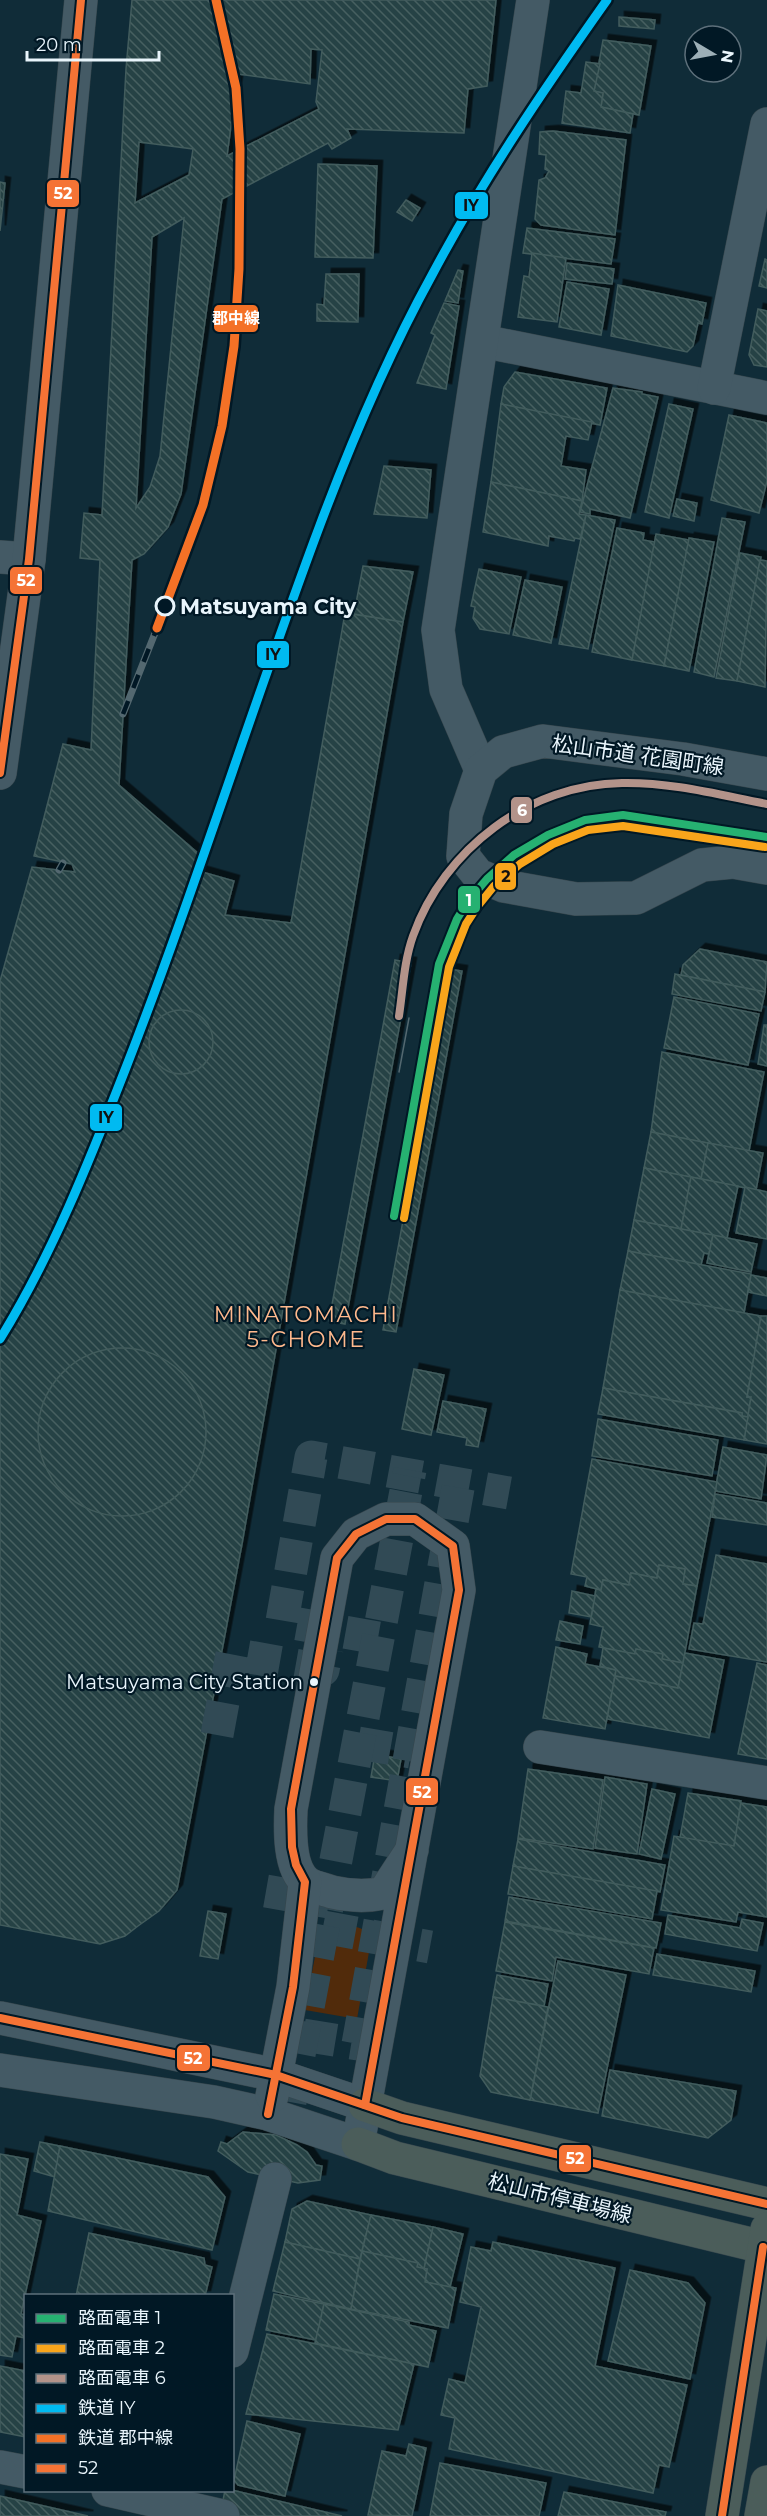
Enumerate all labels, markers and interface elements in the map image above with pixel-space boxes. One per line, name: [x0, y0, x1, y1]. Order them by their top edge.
scale bar: [27, 24, 159, 62]
north arrow: [683, 24, 743, 84]
text: 20 m: [36, 34, 82, 56]
text: N: [717, 48, 738, 65]
line badge: 52: [46, 179, 80, 208]
text: 52: [54, 184, 72, 203]
line badge: IY: [454, 191, 489, 220]
text: IY: [463, 196, 480, 215]
line badge: 郡中線: [213, 304, 259, 333]
text: 郡中線: [212, 309, 260, 328]
line badge: 52: [9, 566, 43, 595]
text: 52: [17, 571, 35, 590]
place label: Matsuyama City: [180, 594, 357, 619]
marker: Matsuyama City: [155, 596, 175, 616]
line badge: IY: [256, 640, 290, 669]
text: IY: [265, 645, 282, 664]
street label: 松山市道 花園町線: [550, 731, 726, 779]
line badge: 6: [510, 796, 533, 824]
text: 6: [517, 801, 527, 820]
line badge: 2: [494, 862, 517, 891]
text: 2: [501, 867, 511, 886]
line badge: 1: [457, 885, 481, 914]
text: 1: [466, 891, 472, 910]
line badge: IY: [89, 1103, 123, 1132]
text: IY: [98, 1108, 115, 1127]
district label: MINATOMACHI 5-CHOME: [214, 1301, 398, 1353]
place label: Matsuyama City Station: [66, 1670, 303, 1694]
marker: Matsuyama City Station: [308, 1676, 320, 1688]
line badge: 52: [405, 1777, 439, 1806]
text: 52: [413, 1783, 431, 1802]
line badge: 52: [176, 2044, 211, 2072]
text: 52: [184, 2049, 202, 2068]
line badge: 52: [558, 2144, 592, 2173]
text: 52: [566, 2149, 584, 2168]
street label: 松山市停車場線: [486, 2168, 634, 2228]
legend: [24, 2294, 234, 2492]
text: 路面電車 1: [78, 2307, 161, 2329]
text: 路面電車 2: [78, 2337, 165, 2359]
text: 路面電車 6: [78, 2367, 166, 2389]
text: 鉄道 IY: [78, 2397, 136, 2419]
text: 鉄道 郡中線: [78, 2427, 173, 2449]
text: 52: [78, 2457, 98, 2479]

